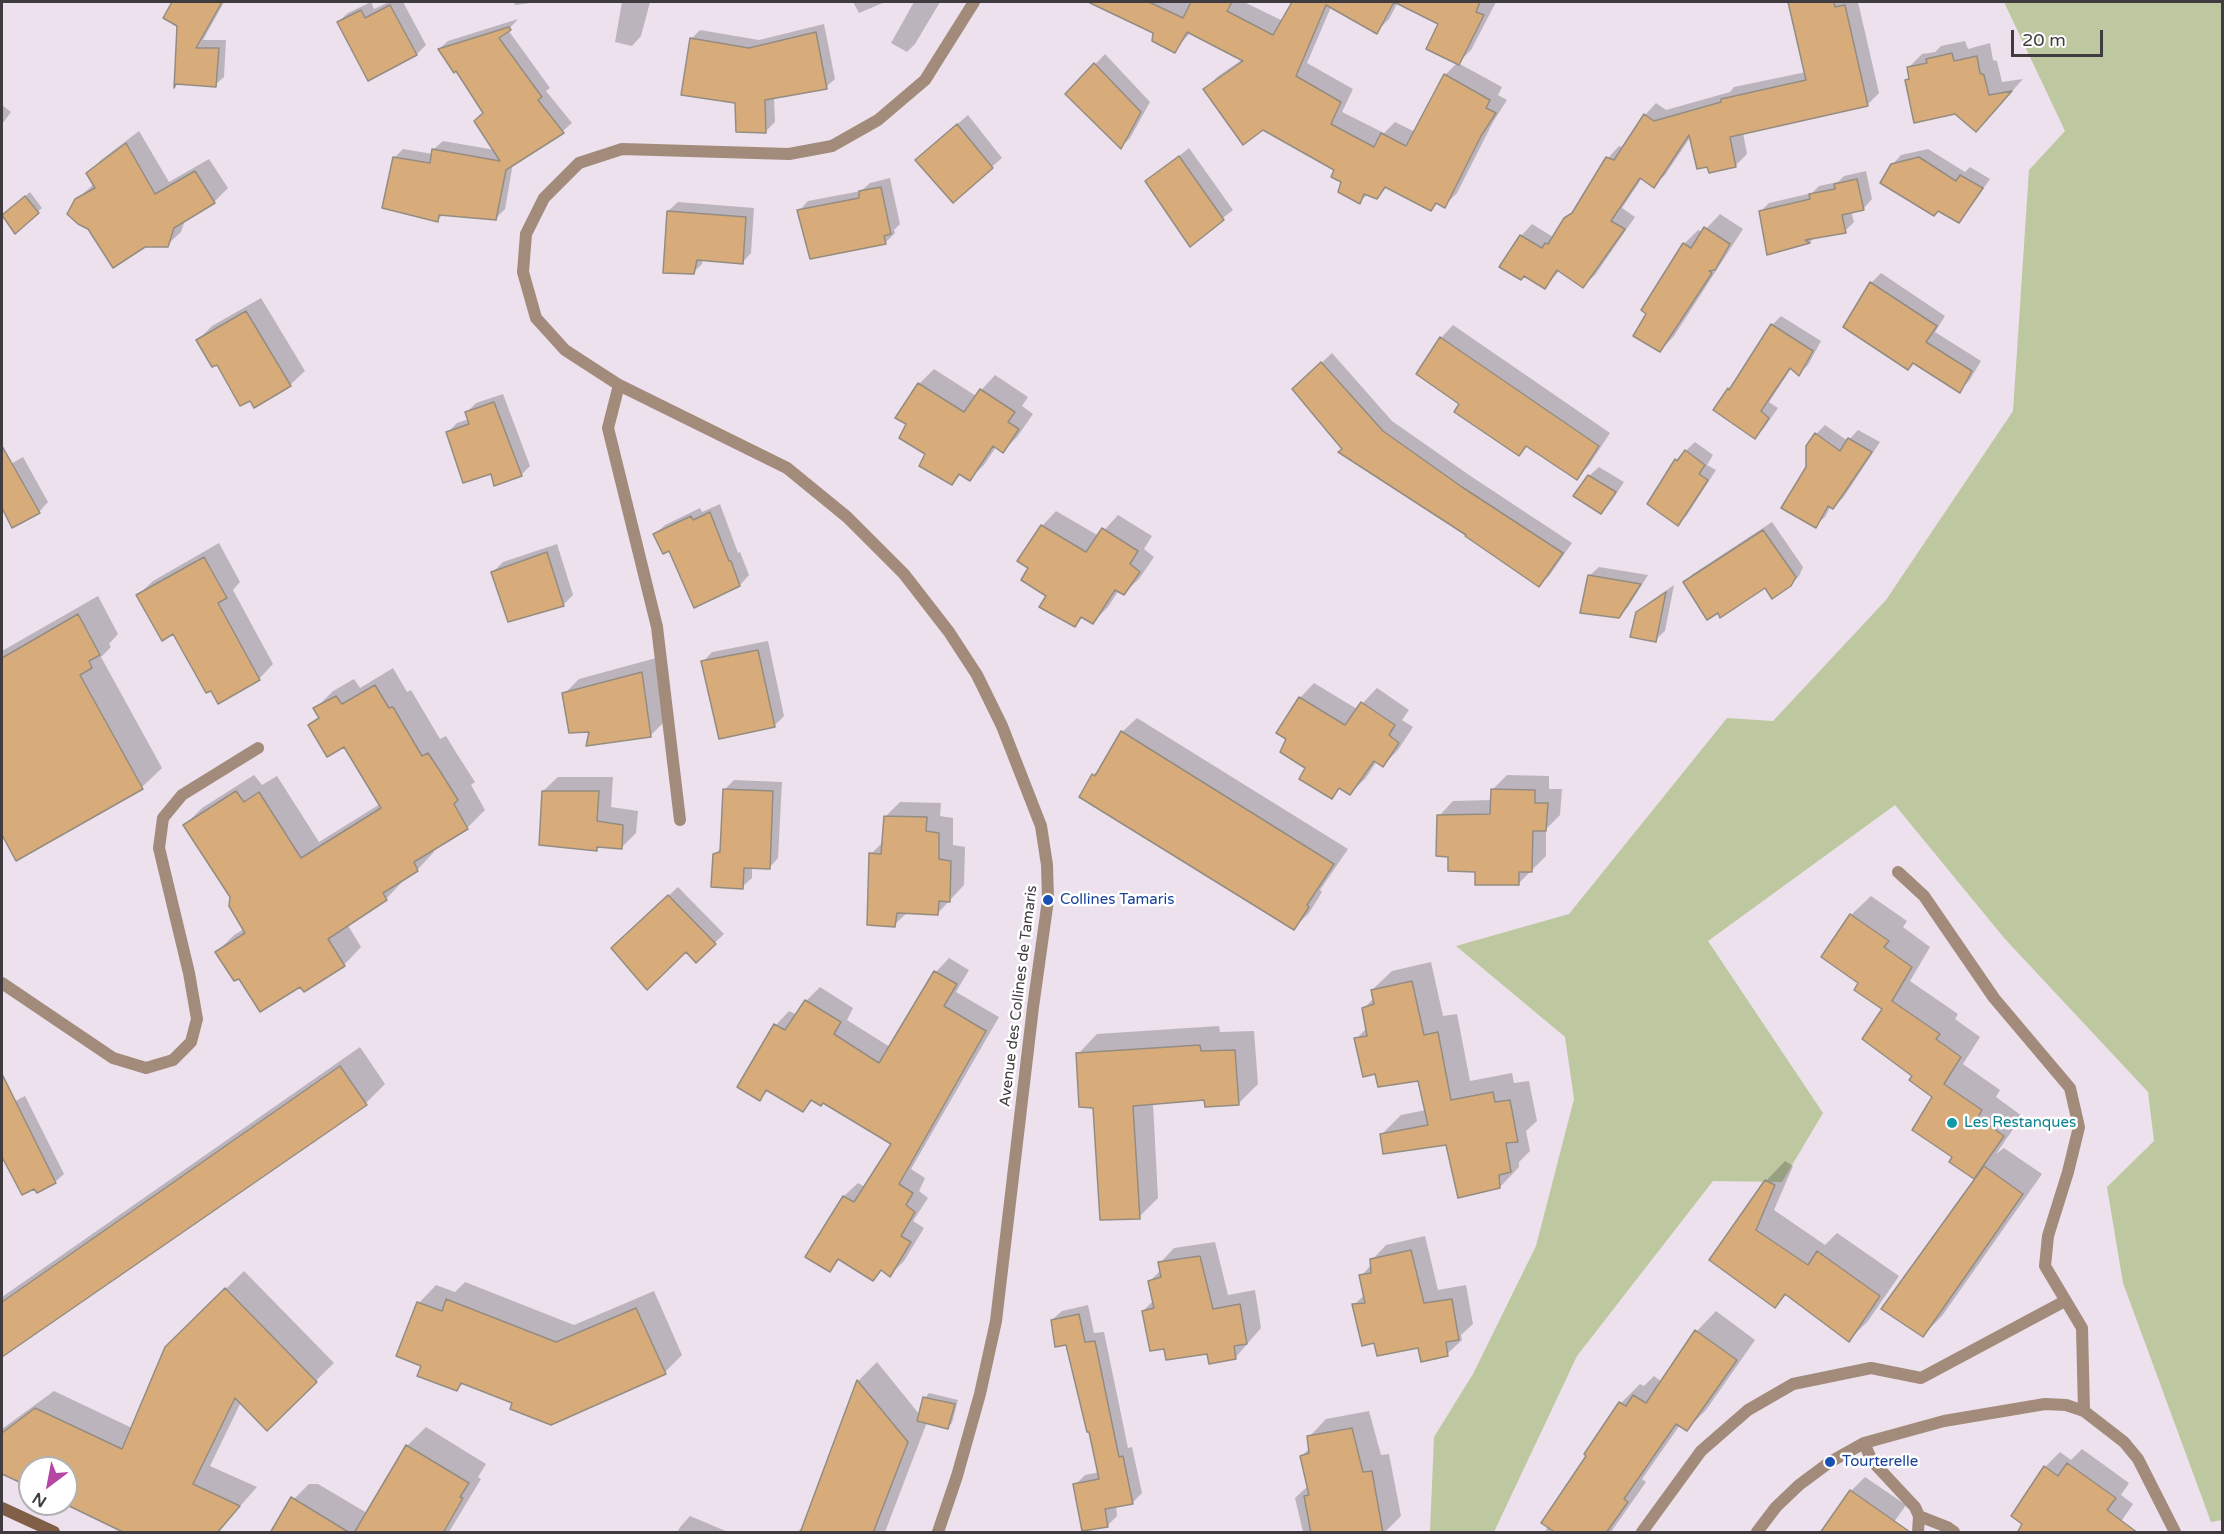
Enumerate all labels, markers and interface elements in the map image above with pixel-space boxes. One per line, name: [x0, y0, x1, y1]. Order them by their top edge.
scale bar: [2014, 18, 2106, 56]
text: 20 m: [2022, 29, 2066, 51]
street label: Avenue des Collines de Tamaris: [996, 884, 1042, 1108]
place label: Collines Tamaris: [1060, 891, 1174, 909]
marker: Collines Tamaris: [1041, 893, 1055, 907]
place label: Les Restanques: [1964, 1114, 2076, 1132]
marker: Les Restanques: [1945, 1116, 1959, 1130]
place label: Tourterelle: [1842, 1453, 1918, 1471]
marker: Tourterelle: [1823, 1455, 1837, 1469]
north arrow: [18, 1456, 78, 1516]
text: N: [29, 1488, 50, 1511]

